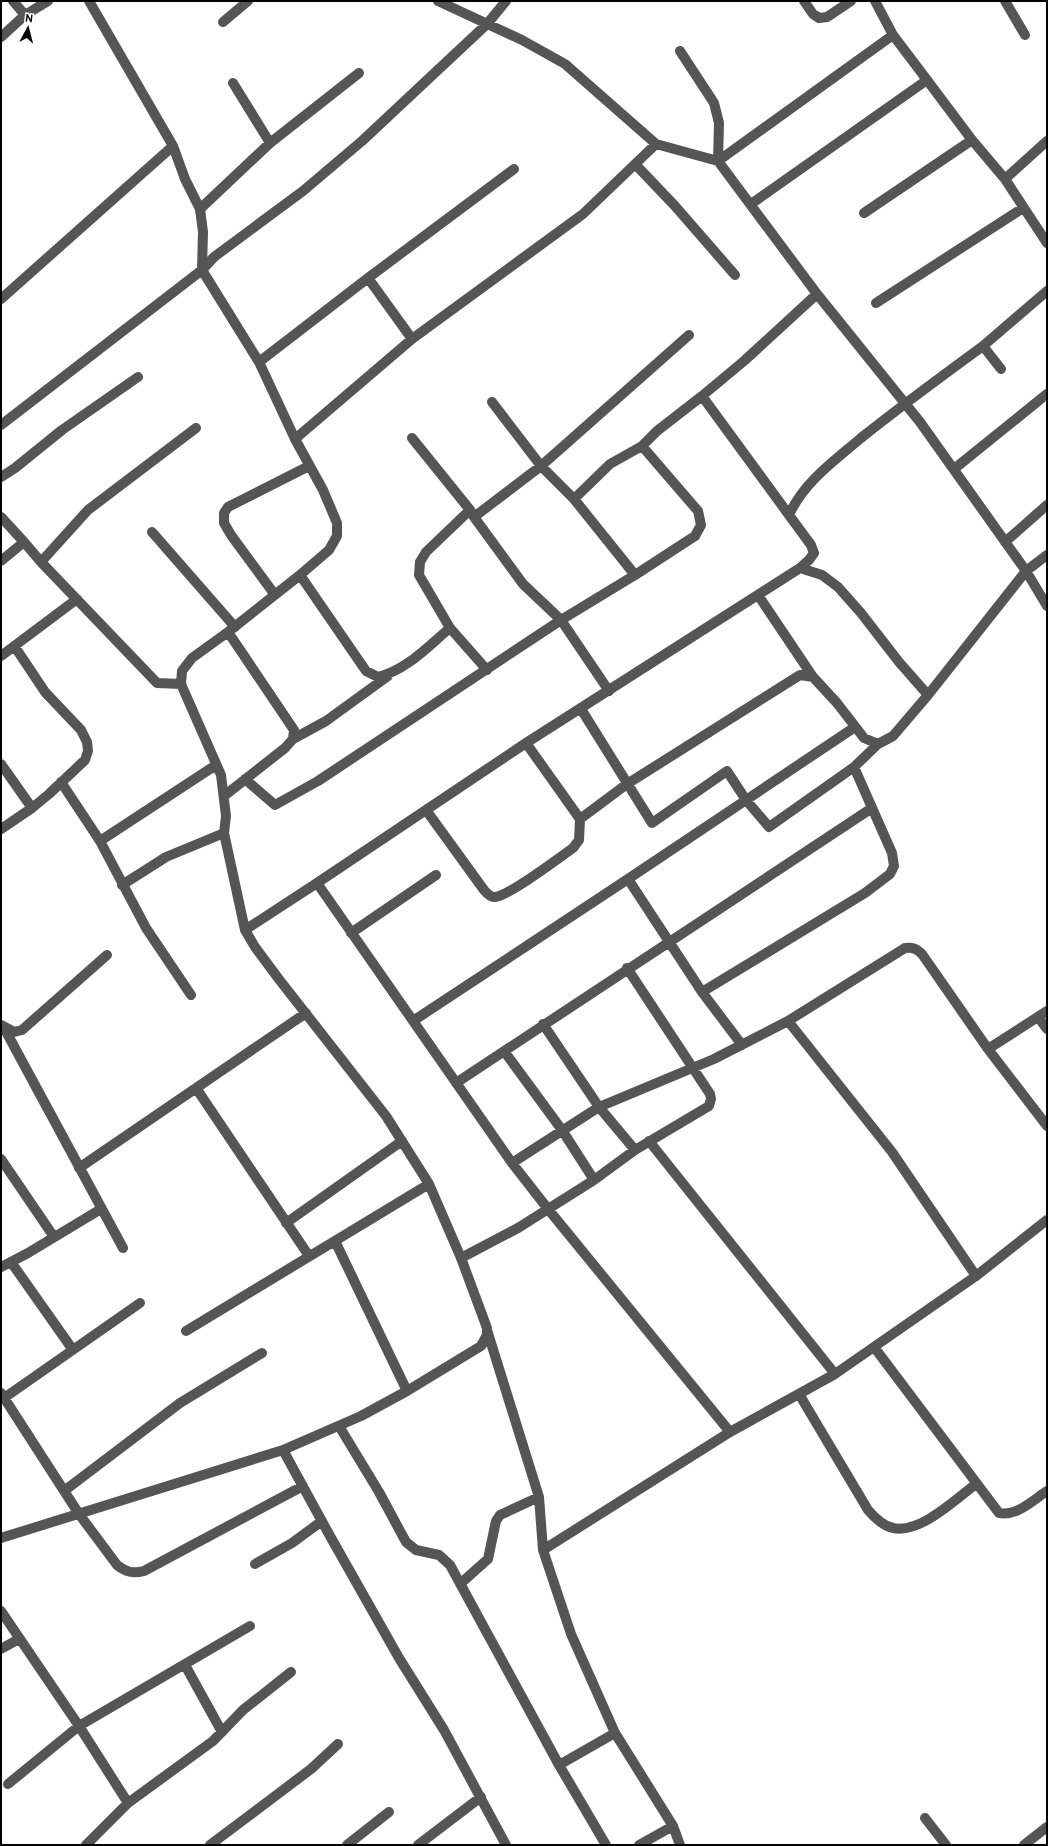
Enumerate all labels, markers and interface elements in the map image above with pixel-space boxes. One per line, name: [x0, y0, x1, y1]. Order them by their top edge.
north arrow: [8, 8, 48, 48]
text: N: [24, 12, 34, 26]

